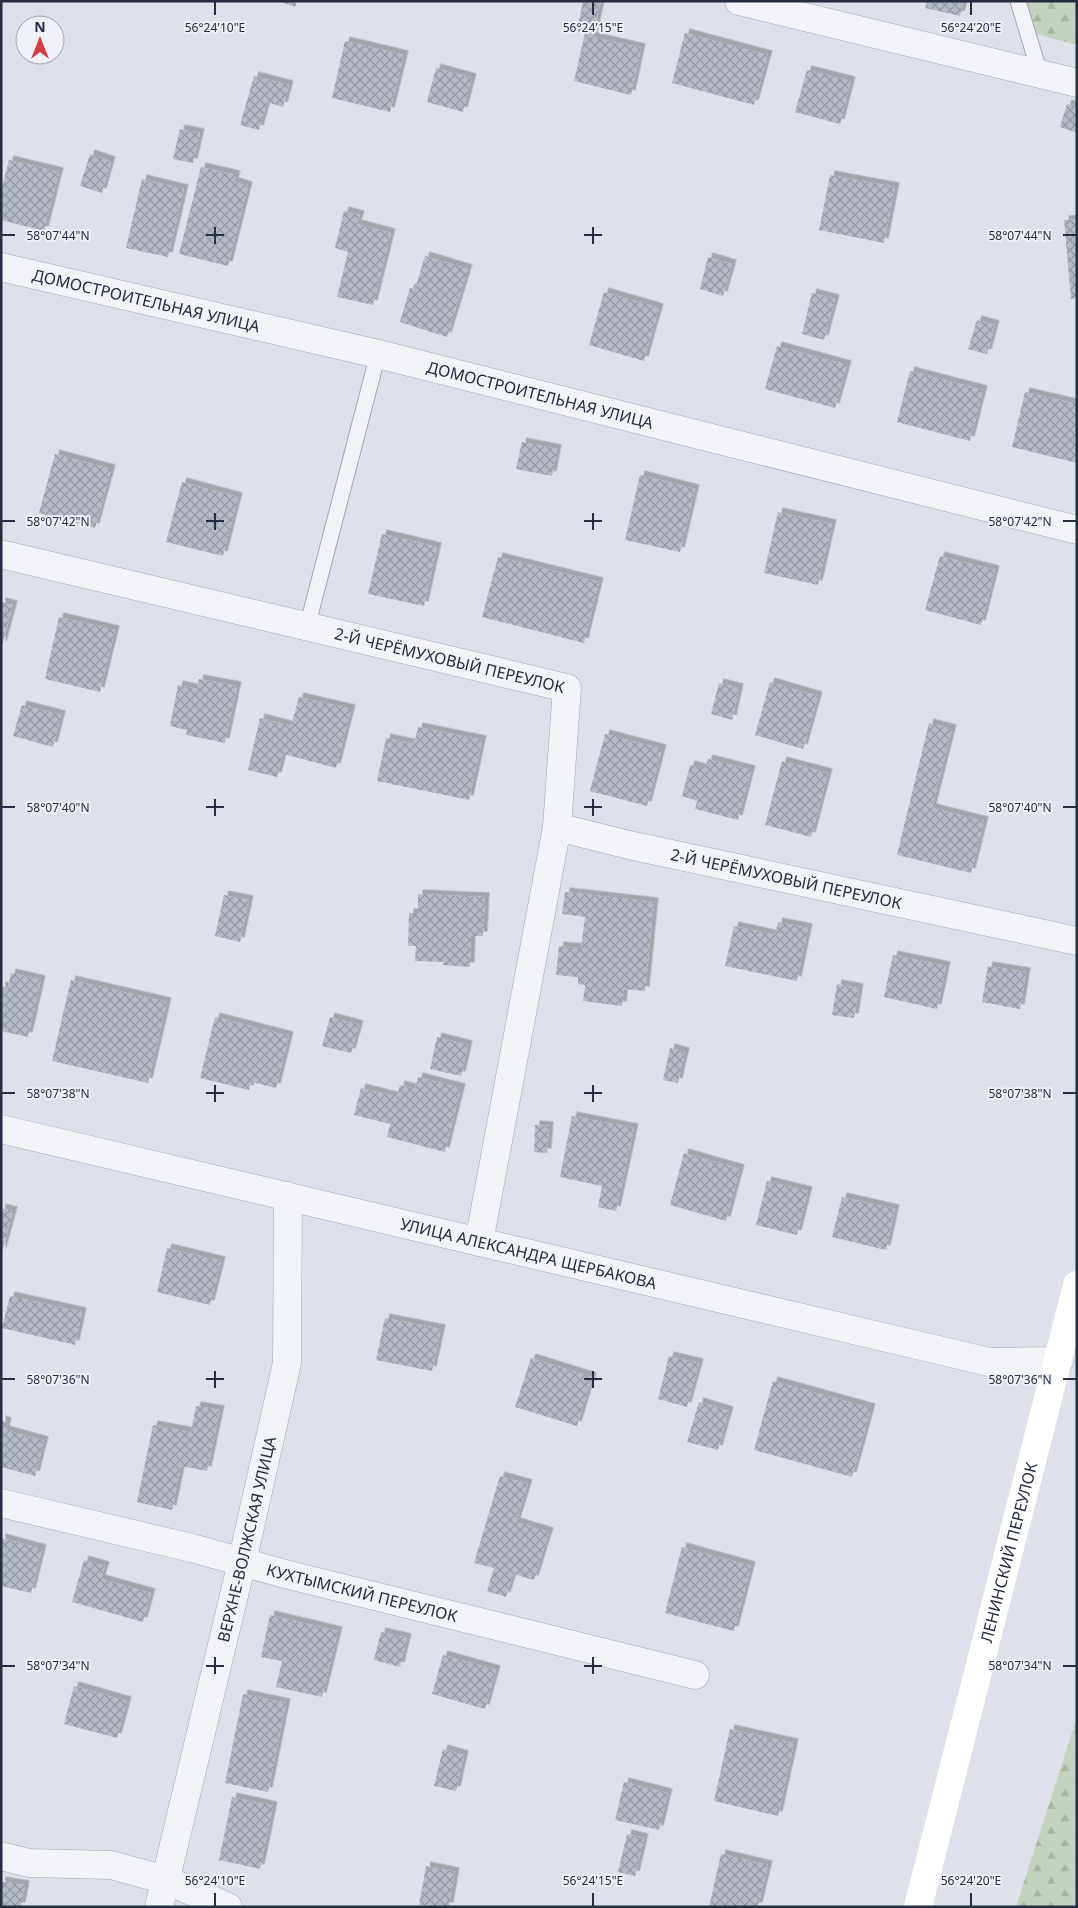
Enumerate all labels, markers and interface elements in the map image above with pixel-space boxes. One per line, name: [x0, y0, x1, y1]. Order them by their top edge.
north arrow: [15, 15, 65, 65]
text: N: [34, 17, 46, 36]
text: 56°24'10"E: [185, 19, 245, 36]
text: 56°24'15"E: [563, 19, 623, 36]
text: 56°24'20"E: [941, 19, 1001, 36]
text: 58°07'44"N: [26, 227, 90, 244]
text: 58°07'44"N: [988, 227, 1052, 244]
street label: ДОМОСТРОИТЕЛЬНАЯ УЛИЦА: [30, 264, 263, 338]
street label: ДОМОСТРОИТЕЛЬНАЯ УЛИЦА: [425, 356, 656, 434]
text: 58°07'42"N: [26, 513, 90, 530]
text: 58°07'42"N: [988, 513, 1052, 530]
street label: 2-Й ЧЕРЁМУХОВЫЙ ПЕРЕУЛОК: [332, 622, 567, 698]
text: 58°07'40"N: [26, 799, 90, 816]
text: 58°07'40"N: [988, 799, 1052, 816]
street label: 2-Й ЧЕРЁМУХОВЫЙ ПЕРЕУЛОК: [669, 843, 904, 914]
text: 58°07'38"N: [26, 1085, 90, 1102]
text: 58°07'38"N: [988, 1085, 1052, 1102]
street label: УЛИЦА АЛЕКСАНДРА ЩЕРБАКОВА: [398, 1213, 660, 1294]
text: 58°07'36"N: [26, 1371, 90, 1388]
text: 58°07'36"N: [988, 1371, 1052, 1388]
street label: ВЕРХНЕ-ВОЛЖСКАЯ УЛИЦА: [212, 1434, 281, 1644]
street label: ЛЕНИНСКИЙ ПЕРЕУЛОК: [975, 1460, 1042, 1645]
street label: КУХТЫМСКИЙ ПЕРЕУЛОК: [264, 1558, 460, 1627]
text: 58°07'34"N: [26, 1657, 90, 1674]
text: 58°07'34"N: [988, 1657, 1052, 1674]
text: 56°24'10"E: [185, 1872, 245, 1889]
text: 56°24'15"E: [563, 1872, 623, 1889]
text: 56°24'20"E: [941, 1872, 1001, 1889]

